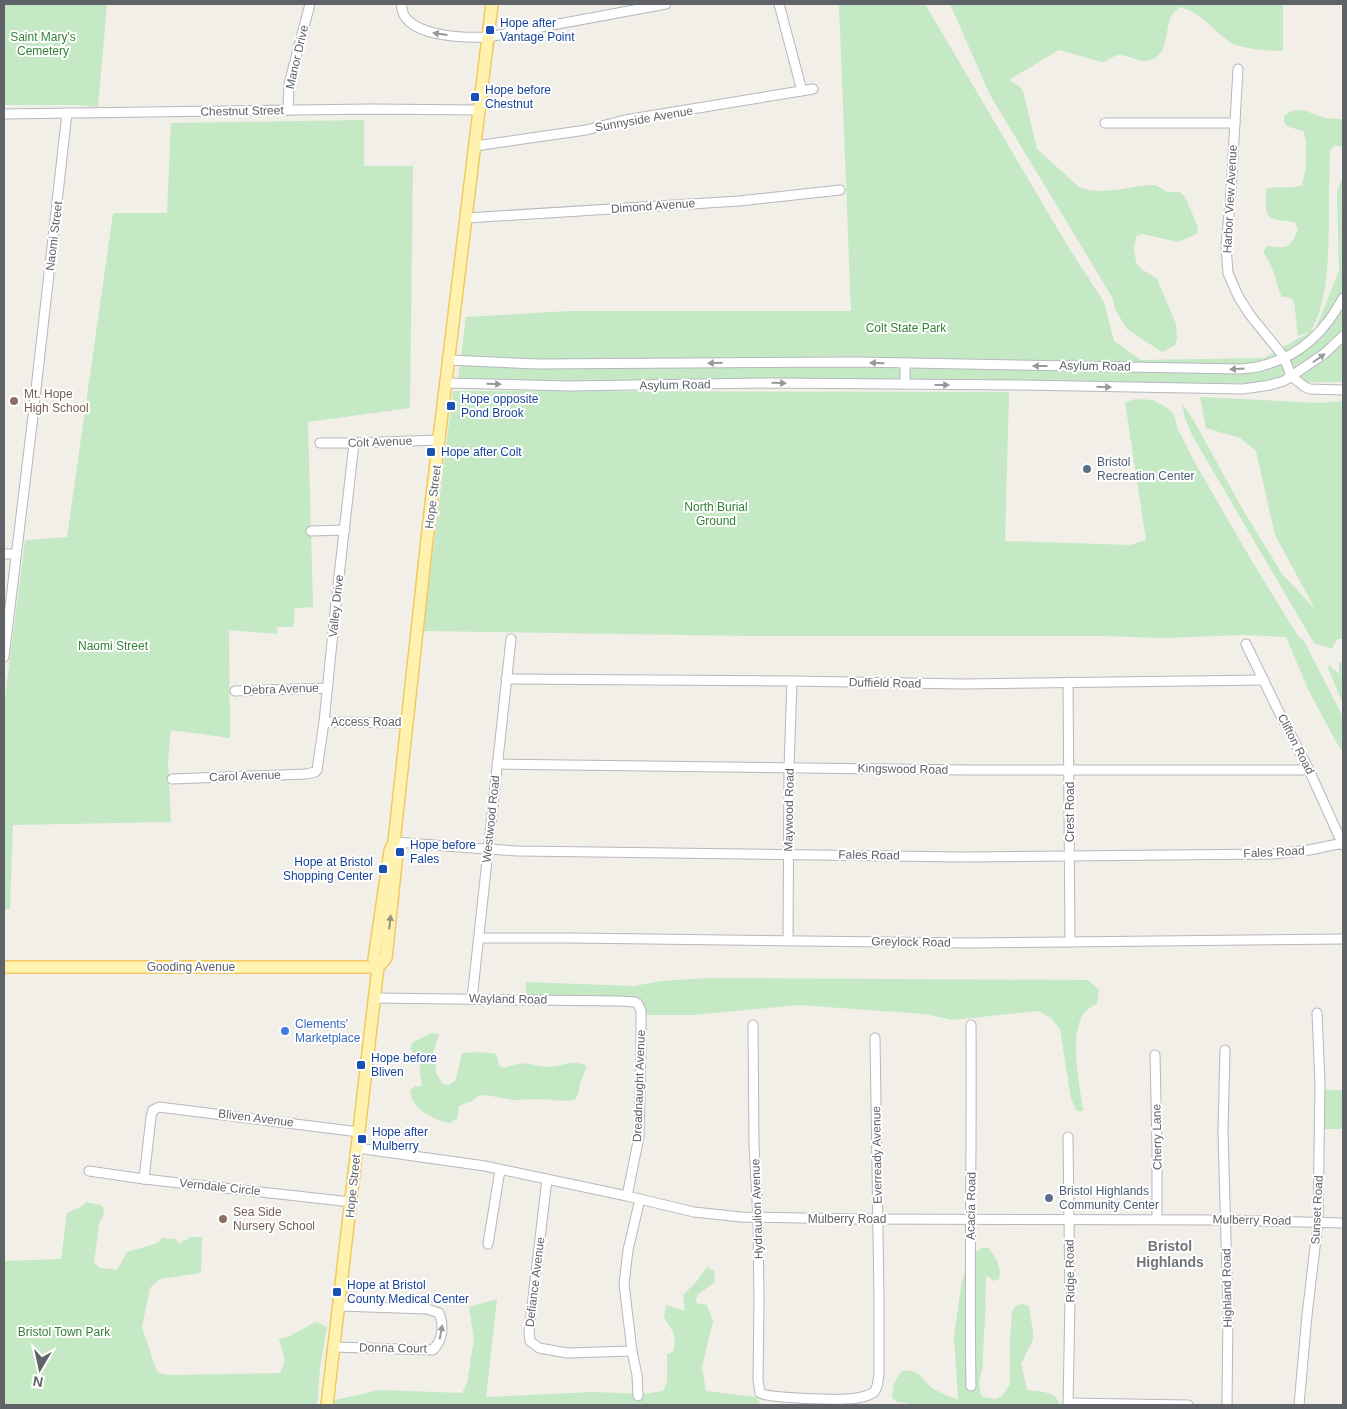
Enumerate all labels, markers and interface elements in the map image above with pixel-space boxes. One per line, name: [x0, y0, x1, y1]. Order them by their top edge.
place label: Hope after Vantage Point: [500, 16, 575, 44]
street label: Manor Drive: [283, 23, 311, 90]
marker: Hope after Vantage Point: [484, 24, 496, 36]
one-way arrow: [431, 29, 447, 37]
park label: Saint Mary's Cemetery: [10, 30, 76, 58]
place label: Hope before Chestnut: [485, 83, 551, 111]
marker: Hope before Chestnut: [469, 91, 481, 103]
street label: Chestnut Street: [200, 103, 284, 119]
street label: Sunnyside Avenue: [594, 103, 694, 135]
street label: Harbor View Avenue: [1220, 144, 1240, 254]
street label: Dimond Avenue: [610, 196, 696, 216]
street label: Naomi Street: [43, 200, 65, 272]
park label: Colt State Park: [866, 321, 947, 335]
one-way arrow: [1312, 353, 1326, 363]
street label: Asylum Road: [1059, 358, 1131, 374]
one-way arrow: [869, 359, 885, 367]
one-way arrow: [707, 360, 723, 368]
one-way arrow: [1031, 362, 1047, 370]
one-way arrow: [1229, 365, 1245, 373]
street label: Asylum Road: [639, 377, 711, 393]
one-way arrow: [772, 379, 788, 387]
one-way arrow: [487, 380, 503, 388]
one-way arrow: [934, 381, 950, 389]
one-way arrow: [1097, 383, 1113, 391]
place label: Mt. Hope High School: [24, 387, 89, 415]
place label: Hope opposite Pond Brook: [461, 392, 539, 420]
marker: Mt. Hope High School: [8, 395, 20, 407]
marker: Hope opposite Pond Brook: [445, 400, 457, 412]
street label: Colt Avenue: [348, 434, 413, 450]
place label: Hope after Colt: [441, 445, 522, 459]
marker: Hope after Colt: [425, 446, 437, 458]
place label: Bristol Recreation Center: [1097, 455, 1194, 483]
marker: Bristol Recreation Center: [1081, 463, 1093, 475]
street label: Hope Street: [422, 464, 444, 530]
park label: North Burial Ground: [684, 500, 748, 528]
street label: Valley Drive: [326, 574, 346, 638]
park label: Naomi Street: [78, 639, 149, 653]
street label: Duffield Road: [849, 675, 921, 691]
street label: Debra Avenue: [243, 681, 319, 697]
street label: Clifton Road: [1275, 711, 1317, 777]
street label: Access Road: [331, 715, 401, 729]
street label: Kingswood Road: [858, 761, 948, 777]
street label: Carol Avenue: [209, 768, 281, 784]
street label: Maywood Road: [781, 768, 797, 852]
street label: Westwood Road: [479, 775, 503, 863]
street label: Crest Road: [1063, 782, 1077, 842]
place label: Hope before Fales: [410, 838, 476, 866]
street label: Fales Road: [1243, 843, 1305, 861]
marker: Hope before Fales: [394, 846, 406, 858]
street label: Fales Road: [838, 847, 900, 863]
place label: Hope at Bristol Shopping Center: [283, 855, 373, 883]
marker: Hope at Bristol Shopping Center: [377, 863, 389, 875]
one-way arrow: [386, 914, 394, 930]
street label: Greylock Road: [871, 934, 951, 950]
street label: Gooding Avenue: [147, 960, 236, 974]
street label: Wayland Road: [469, 991, 547, 1007]
place label: Clements' Marketplace: [295, 1017, 361, 1045]
marker: Clements' Marketplace: [279, 1025, 291, 1037]
street label: Dreadnaught Avenue: [630, 1029, 648, 1142]
place label: Hope before Bliven: [371, 1051, 437, 1079]
marker: Hope before Bliven: [355, 1059, 367, 1071]
street label: Cherry Lane: [1149, 1104, 1165, 1170]
street label: Bliven Avenue: [218, 1106, 295, 1130]
street label: Everready Avenue: [869, 1106, 885, 1204]
place label: Hope after Mulberry: [372, 1125, 428, 1153]
marker: Hope after Mulberry: [356, 1133, 368, 1145]
street label: Hope Street: [343, 1153, 363, 1219]
street label: Hydraulion Avenue: [748, 1158, 766, 1259]
street label: Acacia Road: [963, 1172, 979, 1240]
street label: Sunset Road: [1308, 1175, 1326, 1245]
street label: Verndale Circle: [179, 1176, 262, 1198]
place label: Bristol Highlands Community Center: [1059, 1184, 1159, 1212]
marker: Bristol Highlands Community Center: [1043, 1192, 1055, 1204]
place label: Sea Side Nursery School: [233, 1205, 315, 1233]
street label: Mulberry Road: [808, 1212, 886, 1226]
street label: Mulberry Road: [1213, 1212, 1291, 1228]
marker: Sea Side Nursery School: [217, 1213, 229, 1225]
street label: Defiance Avenue: [523, 1236, 548, 1328]
district label: Bristol Highlands: [1136, 1238, 1204, 1270]
street label: Ridge Road: [1062, 1239, 1078, 1303]
street label: Highland Road: [1219, 1248, 1235, 1328]
place label: Hope at Bristol County Medical Center: [347, 1278, 469, 1306]
marker: Hope at Bristol County Medical Center: [331, 1286, 343, 1298]
one-way arrow: [437, 1324, 445, 1340]
park label: Bristol Town Park: [18, 1325, 111, 1339]
street label: Donna Court: [359, 1340, 428, 1356]
north arrow: [15, 1344, 65, 1394]
text: N: [32, 1373, 44, 1391]

